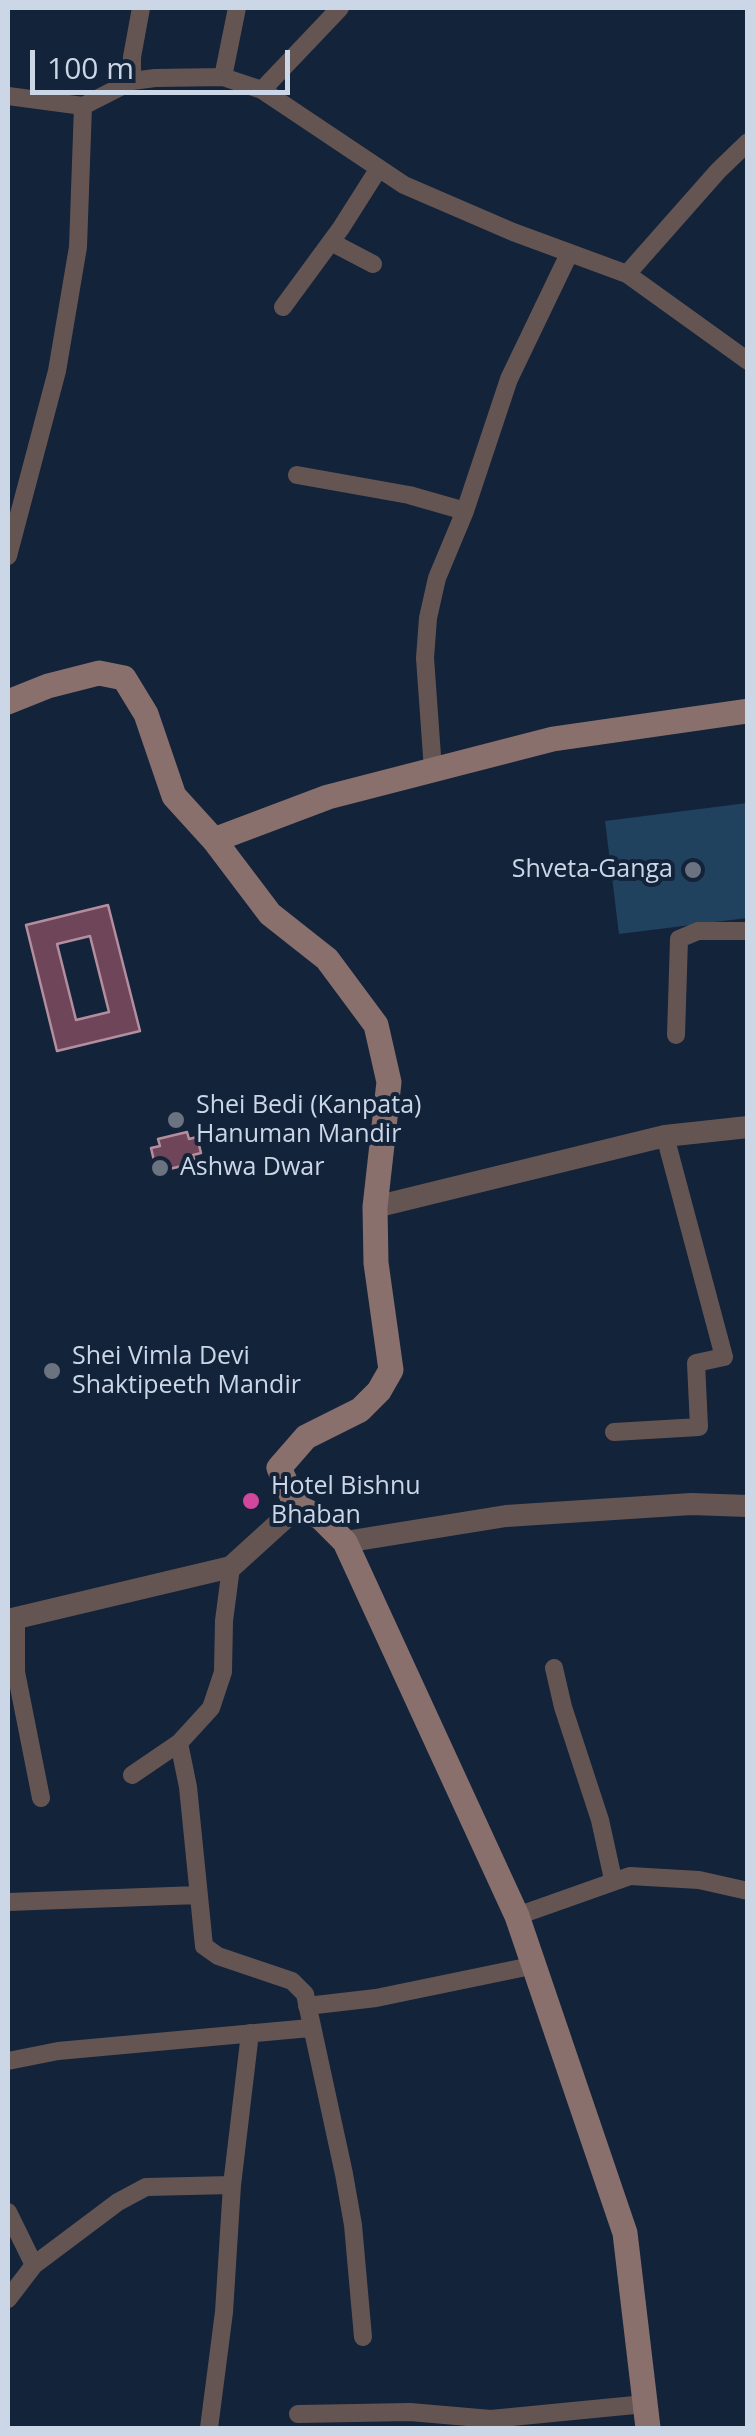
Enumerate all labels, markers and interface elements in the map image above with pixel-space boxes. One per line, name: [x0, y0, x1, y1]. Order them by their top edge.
scale bar: [35, 30, 295, 92]
text: 100 m: [47, 47, 134, 88]
place label: Shveta-Ganga: [512, 855, 673, 885]
marker: Shveta-Ganga: [682, 859, 704, 881]
place label: Shei Bedi (Kanpata) Hanuman Mandir: [196, 1091, 421, 1150]
marker: Shei Bedi (Kanpata) Hanuman Mandir: [165, 1109, 187, 1131]
place label: Ashwa Dwar: [180, 1153, 324, 1183]
marker: Ashwa Dwar: [149, 1157, 171, 1179]
place label: Shei Vimla Devi Shaktipeeth Mandir: [72, 1342, 301, 1401]
marker: Shei Vimla Devi Shaktipeeth Mandir: [41, 1360, 63, 1382]
place label: Hotel Bishnu Bhaban: [271, 1472, 421, 1531]
marker: Hotel Bishnu Bhaban: [240, 1490, 262, 1512]

